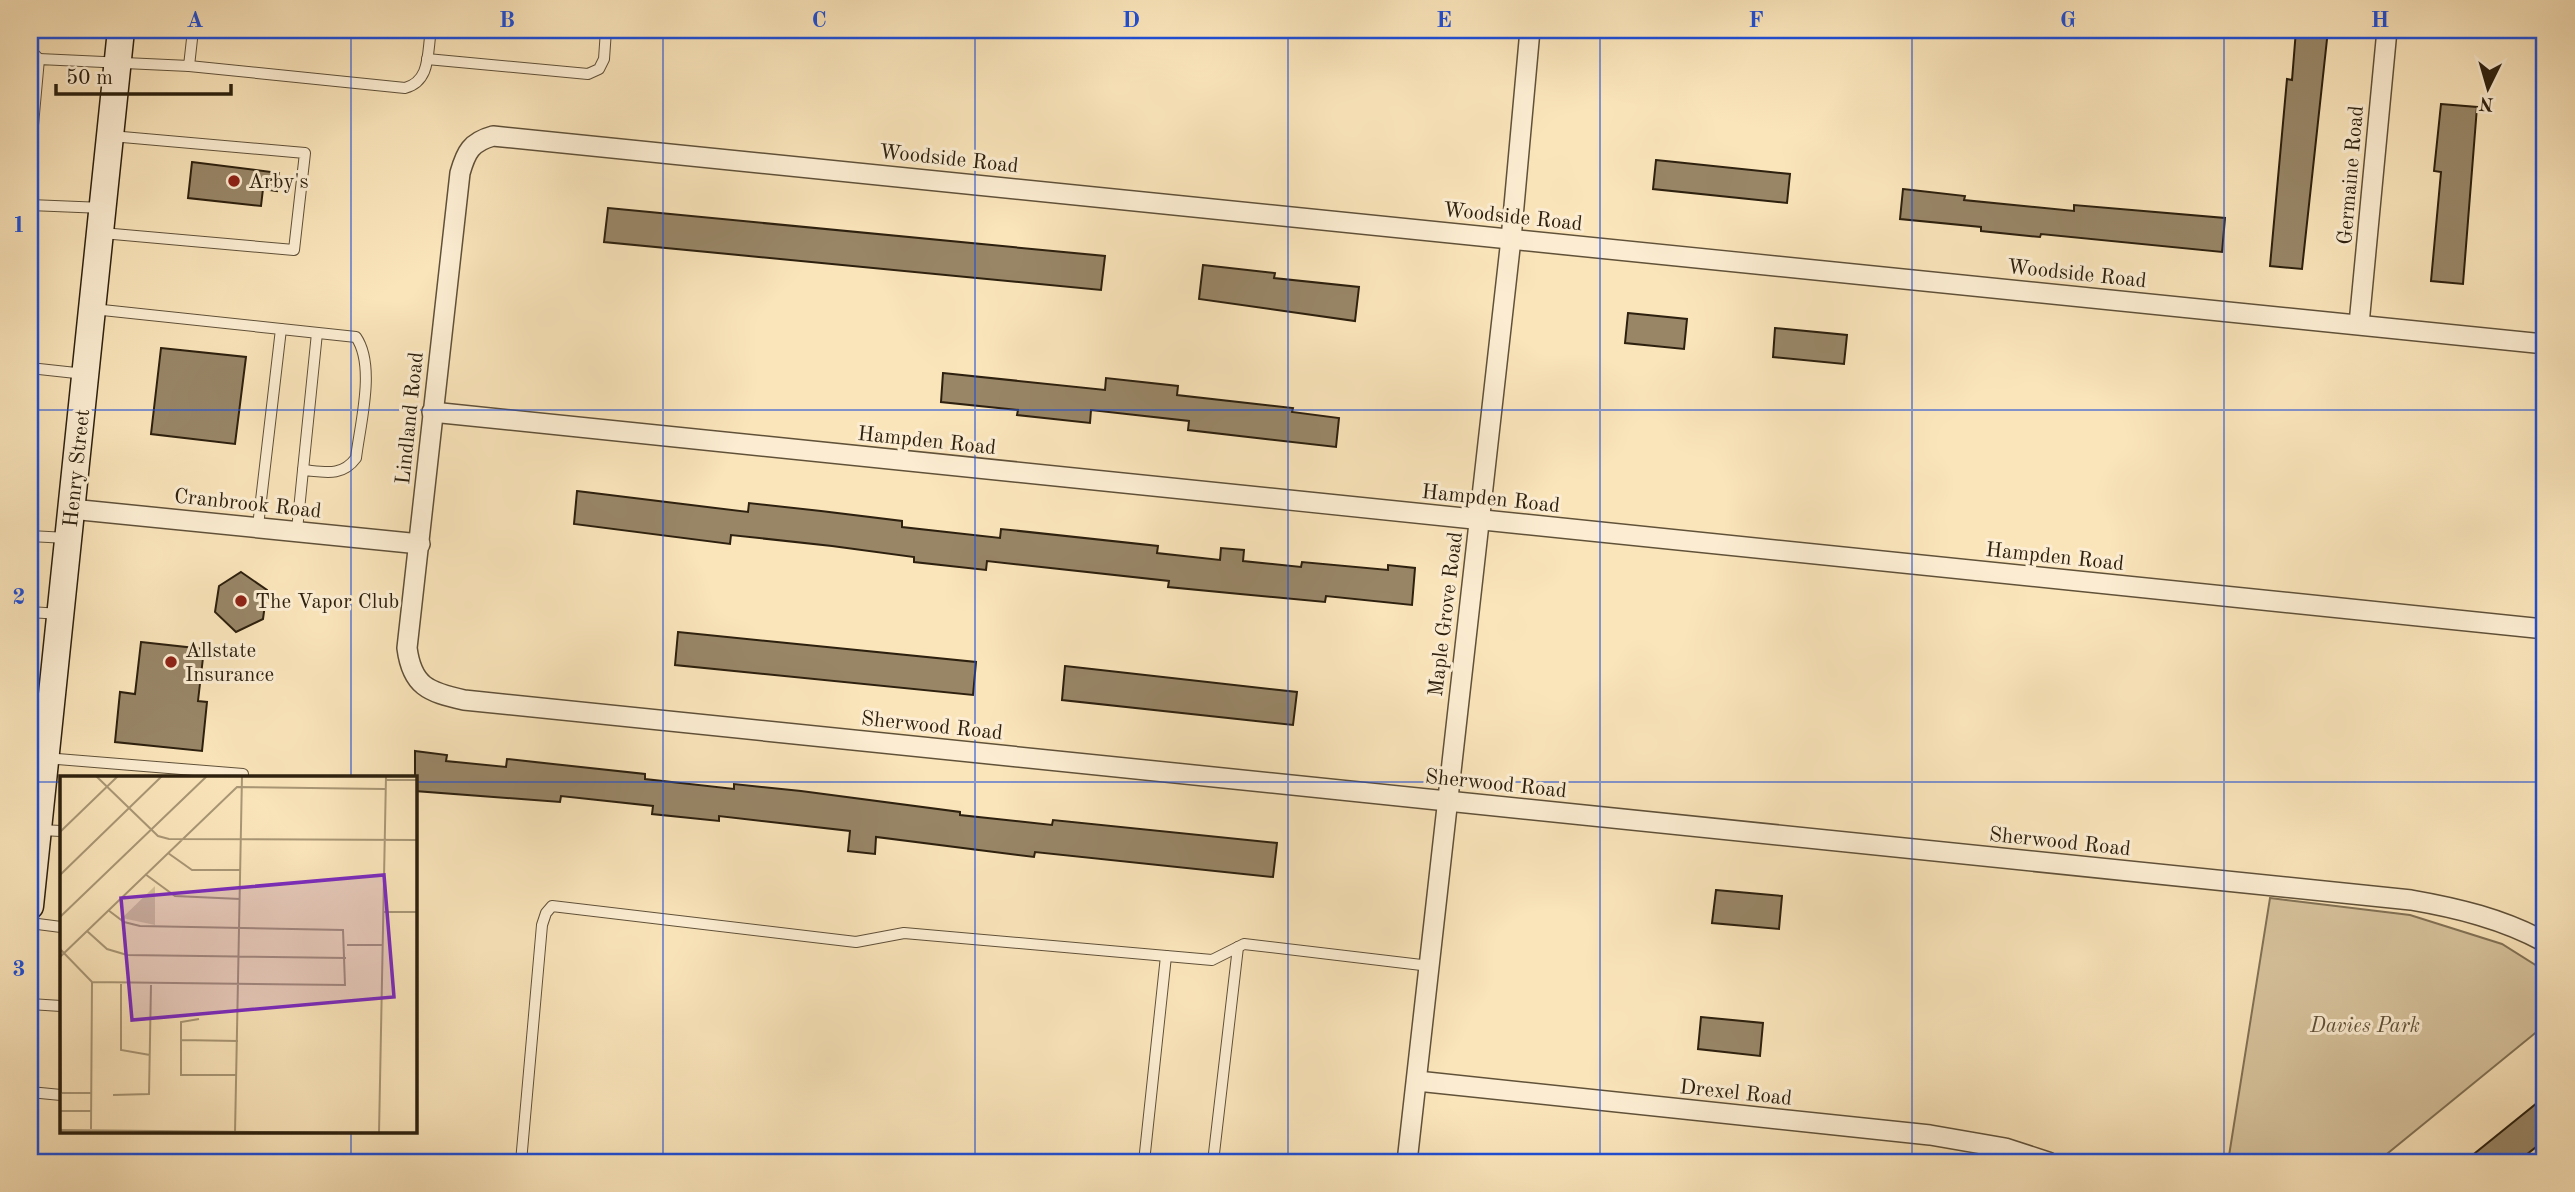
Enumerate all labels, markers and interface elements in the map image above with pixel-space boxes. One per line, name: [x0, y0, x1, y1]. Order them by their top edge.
text: A: [186, 9, 204, 32]
text: B: [499, 9, 515, 32]
text: C: [811, 9, 827, 32]
text: D: [1122, 9, 1140, 32]
text: E: [1436, 9, 1452, 32]
text: F: [1748, 9, 1764, 32]
text: G: [2060, 9, 2076, 32]
text: H: [2371, 9, 2389, 32]
scale bar: [56, 52, 231, 96]
north arrow: [2452, 52, 2522, 122]
text: 50 m: [66, 68, 113, 89]
text: N: [2478, 92, 2495, 113]
street label: Germaine Road: [2335, 105, 2368, 246]
street label: Woodside Road: [878, 142, 1020, 177]
place label: Arby's: [248, 172, 309, 193]
marker: Arby's: [226, 173, 242, 189]
street label: Woodside Road: [1442, 200, 1584, 235]
text: 1: [12, 214, 26, 237]
street label: Woodside Road: [2006, 257, 2148, 292]
street label: Lindland Road: [393, 351, 428, 485]
street label: Henry Street: [61, 408, 94, 528]
street label: Hampden Road: [857, 424, 997, 459]
street label: Hampden Road: [1421, 482, 1561, 517]
street label: Cranbrook Road: [173, 486, 323, 523]
street label: Maple Grove Road: [1426, 531, 1467, 698]
street label: Hampden Road: [1985, 540, 2125, 575]
text: 2: [12, 586, 26, 609]
place label: The Vapor Club: [255, 592, 399, 613]
marker: The Vapor Club: [233, 593, 249, 609]
place label: Allstate Insurance: [185, 641, 274, 686]
marker: Allstate Insurance: [163, 654, 179, 670]
street label: Sherwood Road: [860, 709, 1004, 744]
street label: Sherwood Road: [1424, 767, 1568, 802]
inset map: [60, 776, 416, 1132]
street label: Sherwood Road: [1988, 825, 2132, 860]
text: 3: [12, 958, 26, 981]
park label: Davies Park: [2309, 1016, 2420, 1037]
street label: Drexel Road: [1679, 1077, 1793, 1110]

